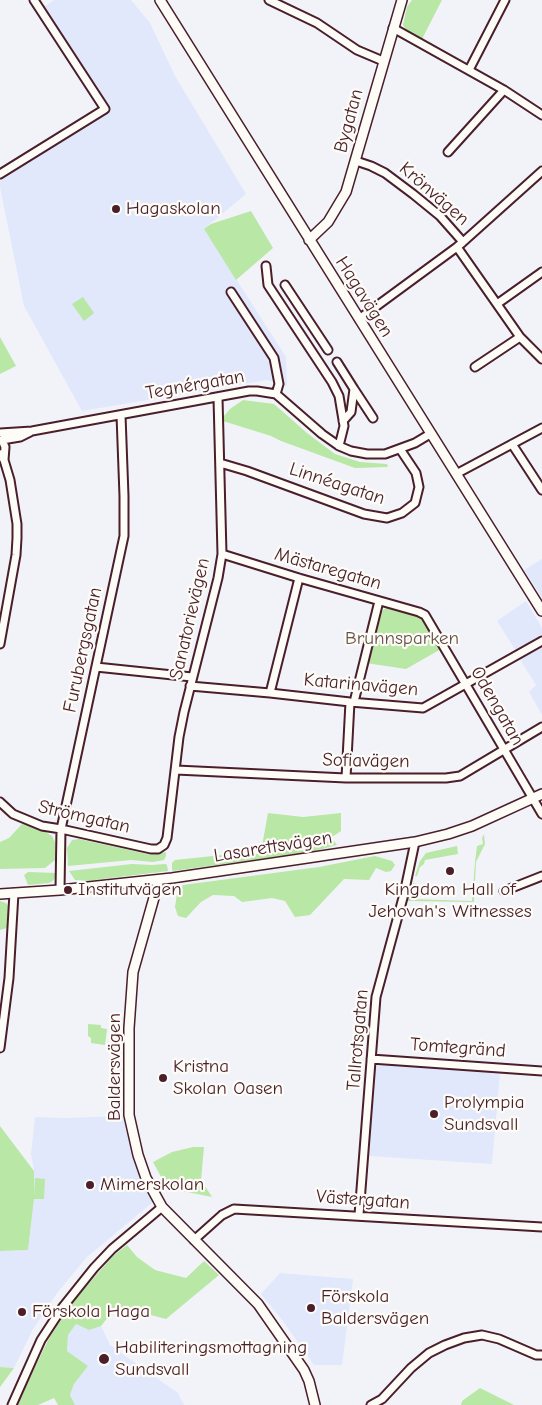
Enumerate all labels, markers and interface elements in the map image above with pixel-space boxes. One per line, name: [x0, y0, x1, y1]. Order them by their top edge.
street label: Bygatan: [330, 87, 368, 155]
street label: Krönvägen: [394, 157, 474, 231]
place label: Hagaskolan: [126, 198, 221, 220]
marker: Hagaskolan: [110, 203, 122, 215]
street label: Hagavägen: [330, 252, 398, 342]
street label: Tegnérgatan: [144, 365, 246, 405]
street label: Linnéagatan: [286, 458, 388, 510]
street label: Mästaregatan: [272, 543, 384, 595]
street label: Sanatorievägen: [165, 556, 215, 682]
street label: Furubergsgatan: [59, 585, 107, 715]
park label: Brunnsparken: [345, 628, 459, 650]
street label: Odengatan: [465, 662, 529, 750]
street label: Katarinavägen: [303, 669, 419, 701]
street label: Sofiavägen: [322, 749, 410, 773]
street label: Strömgatan: [36, 795, 132, 839]
street label: Lasarettsvägen: [212, 826, 334, 868]
marker: Kingdom Hall of Jehovah's Witnesses: [444, 865, 456, 877]
place label: Institutvägen: [78, 879, 182, 901]
place label: Kingdom Hall of Jehovah's Witnesses: [368, 879, 532, 923]
marker: Institutvägen: [62, 884, 74, 896]
street label: Tallrotsgatan: [342, 988, 374, 1092]
street label: Baldersvägen: [104, 1013, 126, 1121]
street label: Tomtegränd: [409, 1033, 507, 1063]
place label: Kristna Skolan Oasen: [173, 1056, 283, 1100]
marker: Kristna Skolan Oasen: [157, 1072, 169, 1084]
place label: Prolympia Sundsvall: [444, 1092, 524, 1136]
marker: Prolympia Sundsvall: [428, 1108, 440, 1120]
place label: Mimerskolan: [100, 1174, 204, 1196]
marker: Mimerskolan: [84, 1179, 96, 1191]
street label: Västergatan: [315, 1185, 411, 1215]
place label: Förskola Baldersvägen: [321, 1286, 429, 1330]
place label: Förskola Haga: [32, 1301, 150, 1323]
marker: Förskola Baldersvägen: [305, 1302, 317, 1314]
marker: Förskola Haga: [16, 1306, 28, 1318]
place label: Habiliteringsmottagning Sundsvall: [115, 1337, 307, 1381]
marker: Habiliteringsmottagning Sundsvall: [97, 1352, 111, 1366]

